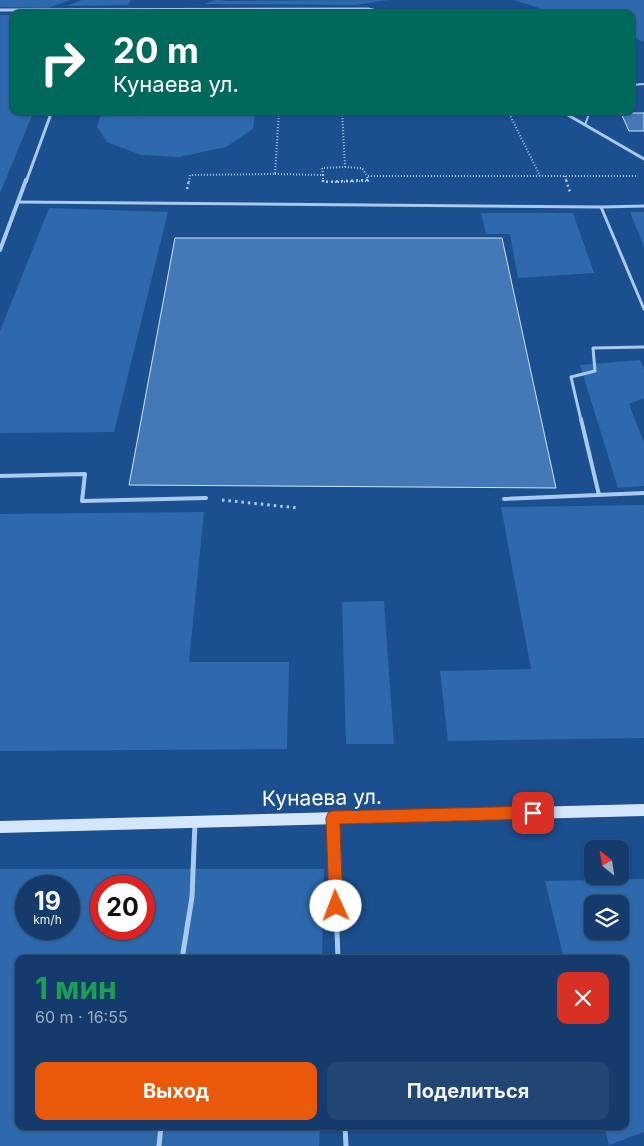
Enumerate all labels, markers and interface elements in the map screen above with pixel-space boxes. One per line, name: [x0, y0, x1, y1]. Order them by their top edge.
text: 20 m: [113, 29, 199, 71]
icon: right: [30, 30, 95, 95]
text: Кунаева ул.: [113, 71, 239, 97]
street label: Кунаева ул.: [262, 784, 382, 811]
pin: [512, 792, 554, 834]
icon: arrive: [519, 799, 547, 827]
north arrow: [584, 840, 629, 885]
map controls: [584, 840, 629, 940]
speed limit sign: 20: [90, 875, 155, 940]
position arrow: [309, 879, 361, 931]
text: 19: [34, 886, 61, 916]
button: layers: [584, 895, 629, 940]
text: km/h: [33, 912, 62, 927]
text: 1 мин: [35, 970, 117, 1006]
button: close: [557, 972, 609, 1024]
text: 60 m · 16:55: [35, 1007, 128, 1027]
button: Выход: [35, 1062, 317, 1120]
button: Поделиться: [327, 1062, 609, 1120]

